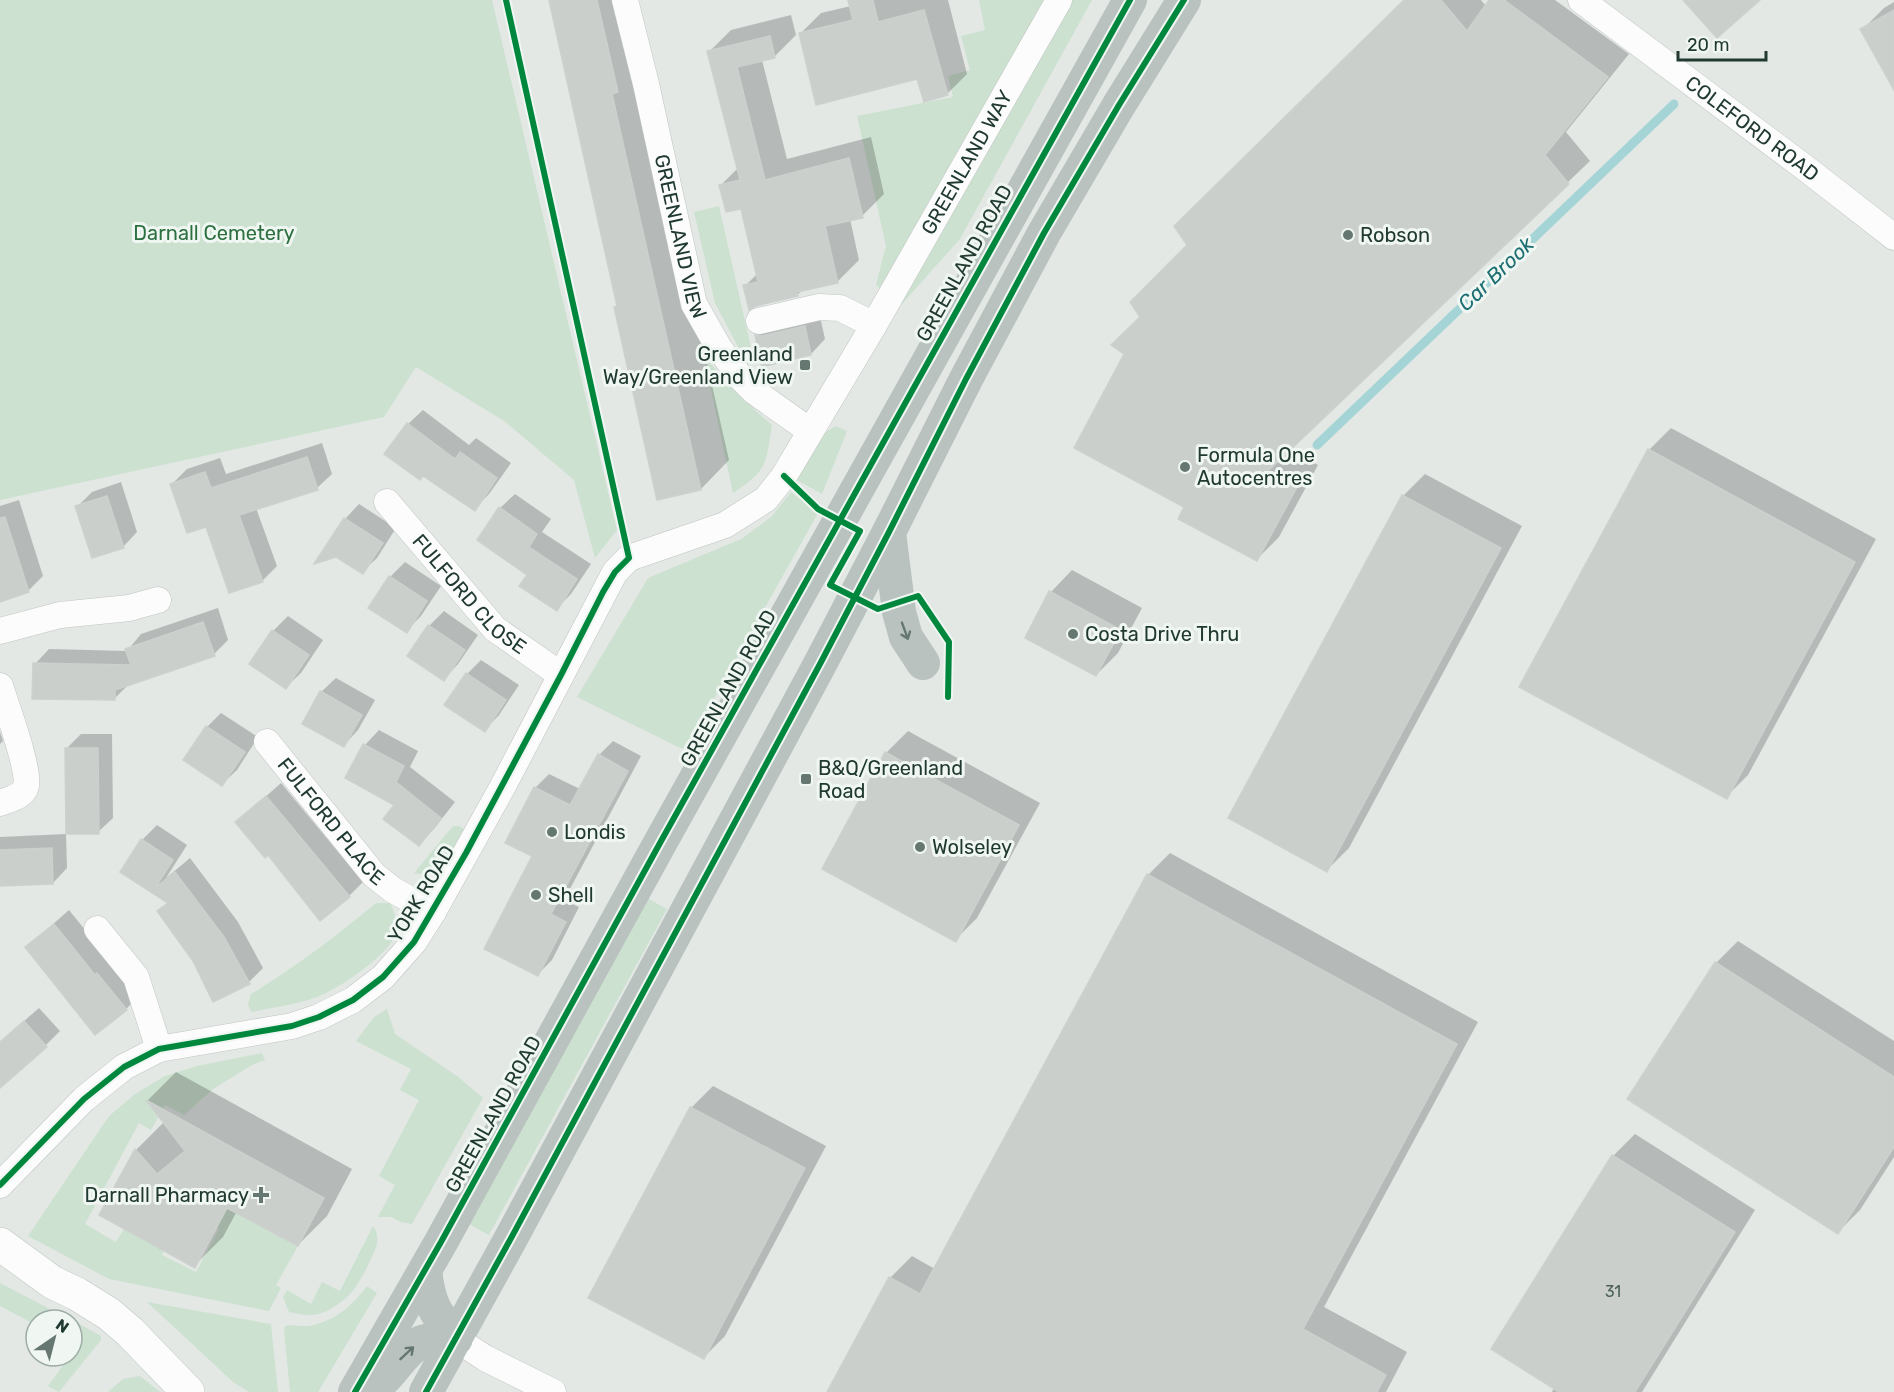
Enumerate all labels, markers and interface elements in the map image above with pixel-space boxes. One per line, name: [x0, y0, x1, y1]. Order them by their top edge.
scale bar: [1678, 24, 1766, 62]
text: 20 m: [1687, 34, 1729, 56]
street label: COLEFORD ROAD: [1681, 70, 1824, 186]
street label: GREENLAND WAY: [916, 86, 1017, 239]
street label: GREENLAND VIEW: [650, 152, 712, 323]
street label: GREENLAND ROAD: [911, 180, 1017, 346]
park label: Darnall Cemetery: [133, 221, 295, 245]
place label: Robson: [1360, 223, 1430, 247]
marker: Robson: [1341, 228, 1355, 242]
water label: Car Brook: [1452, 231, 1540, 316]
place label: Greenland Way/Greenland View: [603, 342, 793, 389]
marker: Greenland Way/Greenland View: [798, 358, 812, 372]
place label: Formula One Autocentres: [1197, 443, 1315, 490]
marker: Formula One Autocentres: [1178, 460, 1192, 474]
street label: FULFORD CLOSE: [408, 529, 531, 659]
street label: GREENLAND ROAD: [675, 605, 781, 771]
one-way arrow: [901, 621, 912, 640]
place label: Costa Drive Thru: [1085, 622, 1239, 646]
marker: Costa Drive Thru: [1066, 627, 1080, 641]
street label: FULFORD PLACE: [272, 753, 389, 890]
place label: B&Q/Greenland Road: [818, 756, 963, 803]
marker: B&Q/Greenland Road: [799, 772, 813, 786]
place label: Londis: [564, 820, 626, 844]
marker: Londis: [545, 825, 559, 839]
place label: Wolseley: [932, 835, 1012, 859]
marker: Wolseley: [913, 840, 927, 854]
street label: YORK ROAD: [383, 841, 459, 947]
place label: Shell: [548, 883, 594, 907]
marker: Shell: [529, 888, 543, 902]
street label: GREENLAND ROAD: [440, 1031, 546, 1197]
place label: Darnall Pharmacy: [85, 1183, 249, 1207]
marker: Darnall Pharmacy: [254, 1188, 268, 1202]
house number: 31: [1605, 1282, 1621, 1301]
north arrow: [24, 1308, 84, 1368]
text: N: [52, 1315, 72, 1337]
one-way arrow: [399, 1346, 414, 1360]

